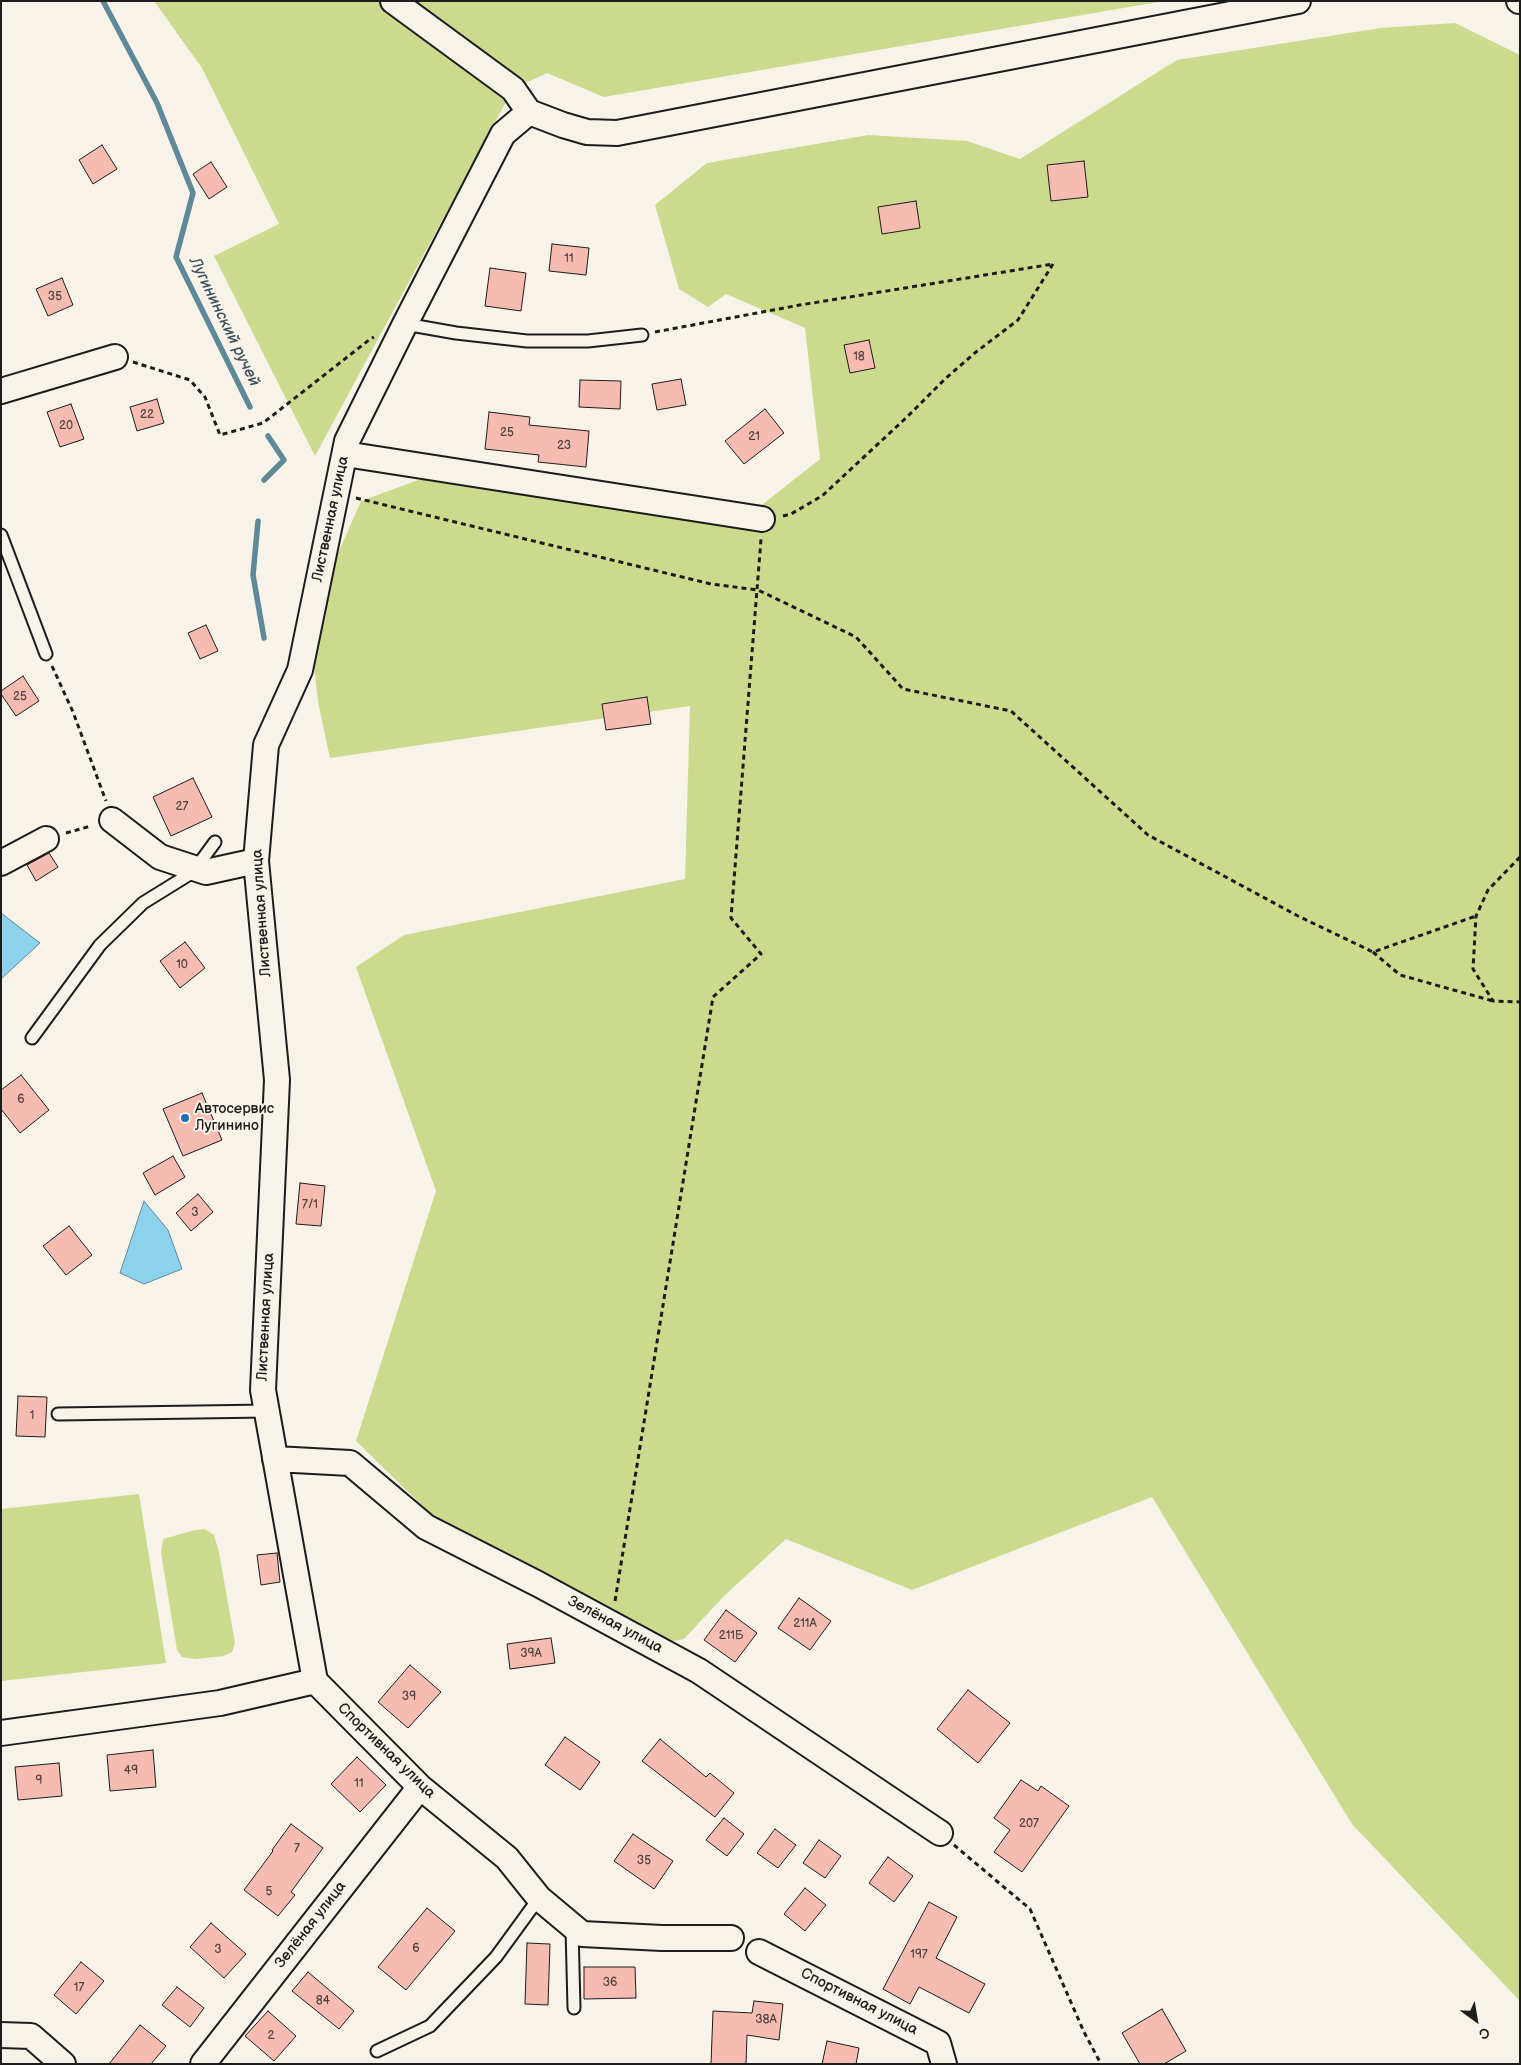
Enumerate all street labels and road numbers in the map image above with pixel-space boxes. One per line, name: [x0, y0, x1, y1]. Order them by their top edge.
street label: Лиственная улица: [309, 454, 353, 584]
street label: Лиственная улица: [249, 848, 275, 978]
street label: Лиственная улица: [254, 1253, 278, 1381]
street label: Зелёная улица: [564, 1592, 666, 1658]
street label: Спортивная улица: [333, 1700, 439, 1802]
street label: Зелёная улица: [272, 1878, 350, 1972]
street label: Спортивная улица: [797, 1965, 921, 2039]

